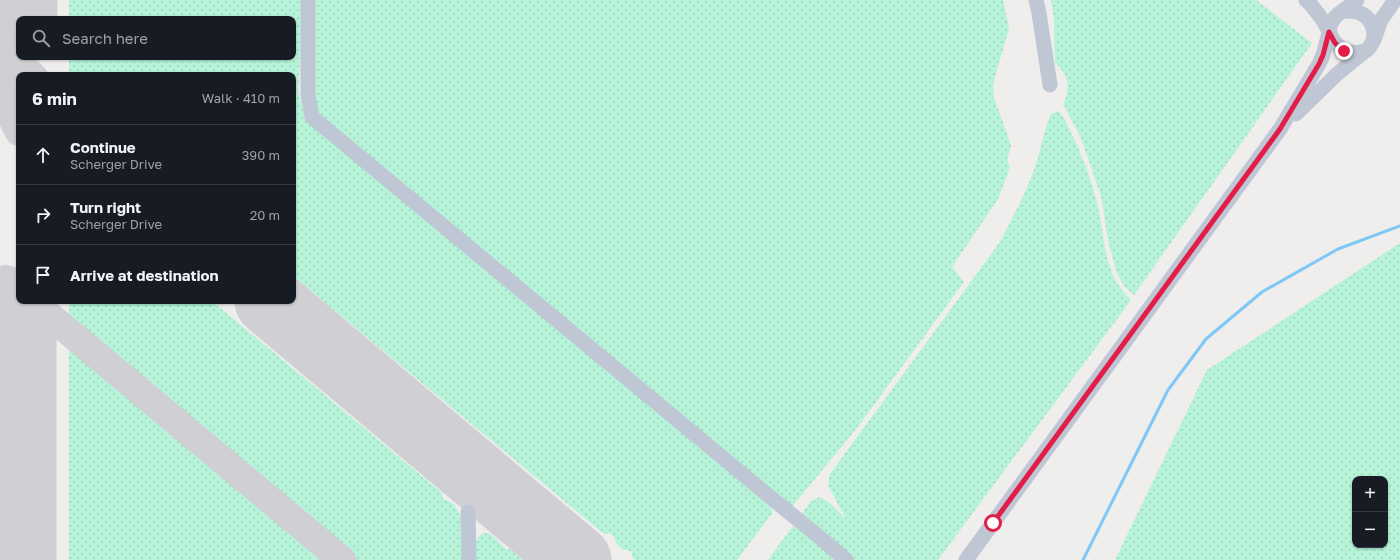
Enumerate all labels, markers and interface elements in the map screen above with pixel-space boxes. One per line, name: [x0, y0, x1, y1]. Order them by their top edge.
search box: [16, 16, 296, 60]
icon: search: [30, 27, 52, 49]
text: Search here: [62, 29, 148, 47]
route end: [1335, 42, 1353, 60]
text: 6 min: [32, 88, 77, 109]
text: Walk · 410 m: [202, 90, 280, 106]
text: Continue: [70, 138, 136, 156]
icon: ahead: [32, 144, 54, 166]
text: 390 m: [242, 147, 280, 163]
text: Scherger Drive: [70, 156, 162, 172]
text: Turn right: [70, 198, 141, 216]
icon: right: [32, 204, 54, 226]
text: 20 m: [250, 207, 280, 223]
text: Scherger Drive: [70, 216, 162, 232]
icon: arrive: [32, 264, 54, 286]
text: Arrive at destination: [70, 266, 219, 284]
map controls: [1352, 476, 1388, 548]
button: +: [1352, 476, 1388, 512]
button: −: [1352, 512, 1388, 548]
route start: [984, 514, 1002, 532]

